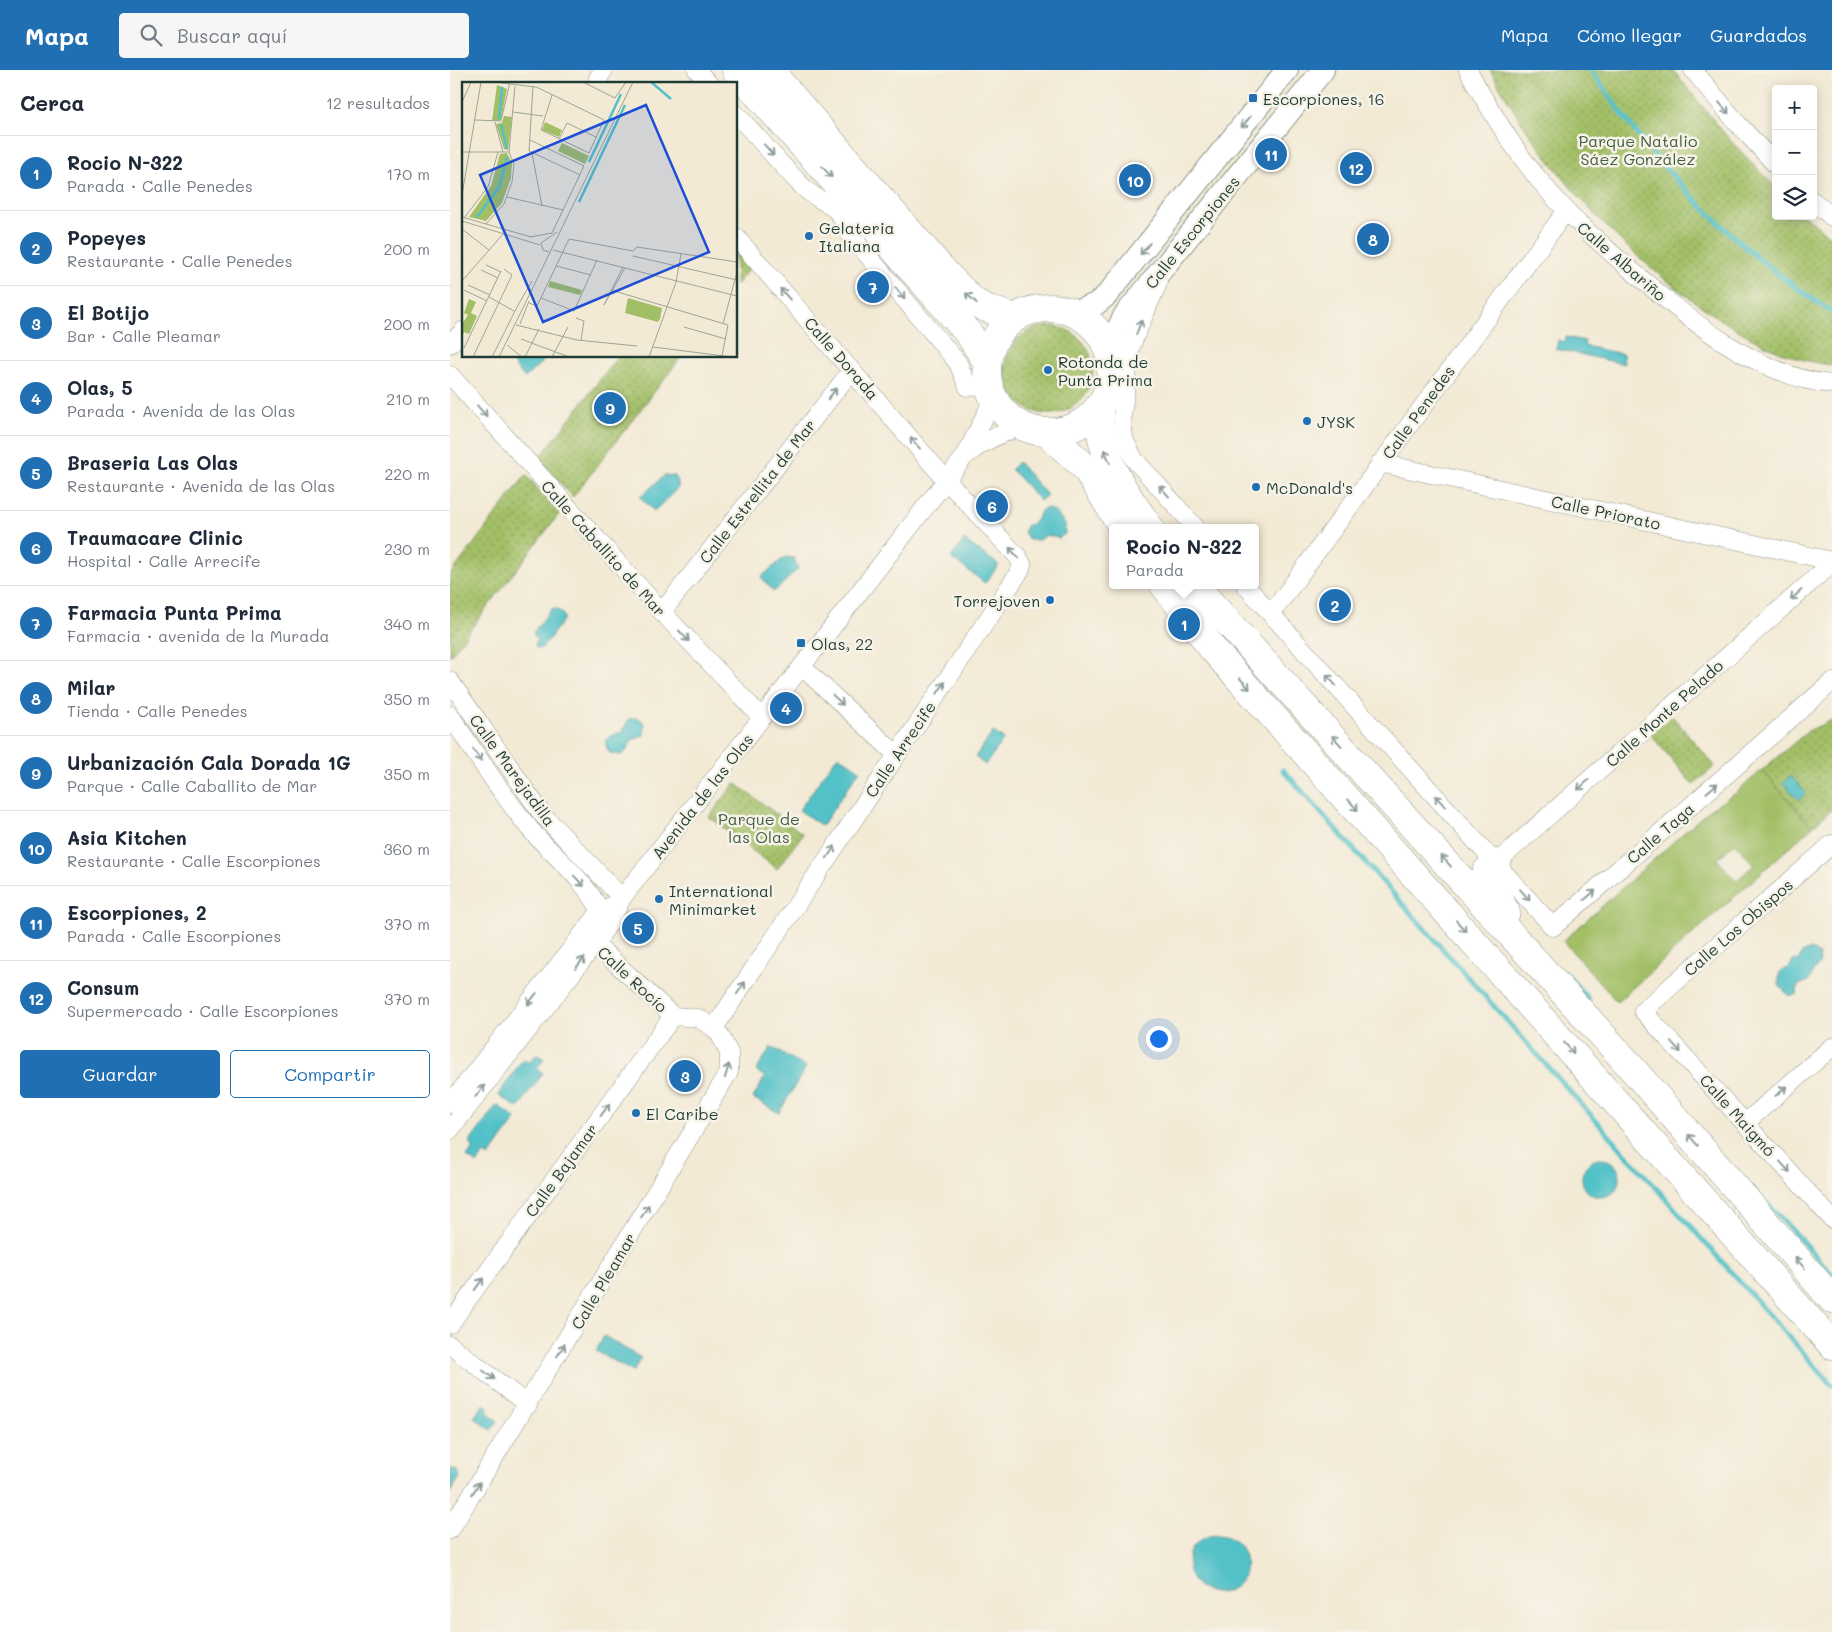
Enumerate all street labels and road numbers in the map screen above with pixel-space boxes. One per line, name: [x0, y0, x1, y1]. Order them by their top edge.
street label: Calle Escorpiones: [1140, 171, 1244, 293]
street label: Calle Albariño: [1573, 217, 1671, 305]
street label: Calle Dorada: [800, 312, 884, 404]
street label: Calle Penedes: [1377, 361, 1459, 463]
street label: Calle Estrellita de Mar: [694, 415, 820, 567]
street label: Calle Caballito de Mar: [537, 475, 671, 621]
street label: Calle Priorato: [1549, 490, 1663, 534]
street label: Calle Monte Pelado: [1601, 655, 1727, 771]
street label: Calle Arrecife: [860, 697, 940, 801]
street label: Calle Marejadilla: [465, 710, 561, 830]
street label: Avenida de las Olas: [647, 729, 757, 863]
street label: Calle Taga: [1622, 798, 1698, 868]
street label: Calle Los Obispos: [1679, 874, 1797, 980]
street label: Calle Rocío: [594, 941, 672, 1017]
street label: Calle Maigmó: [1696, 1069, 1780, 1161]
street label: Calle Bajamar: [520, 1119, 602, 1221]
street label: Calle Pleamar: [566, 1229, 640, 1333]

